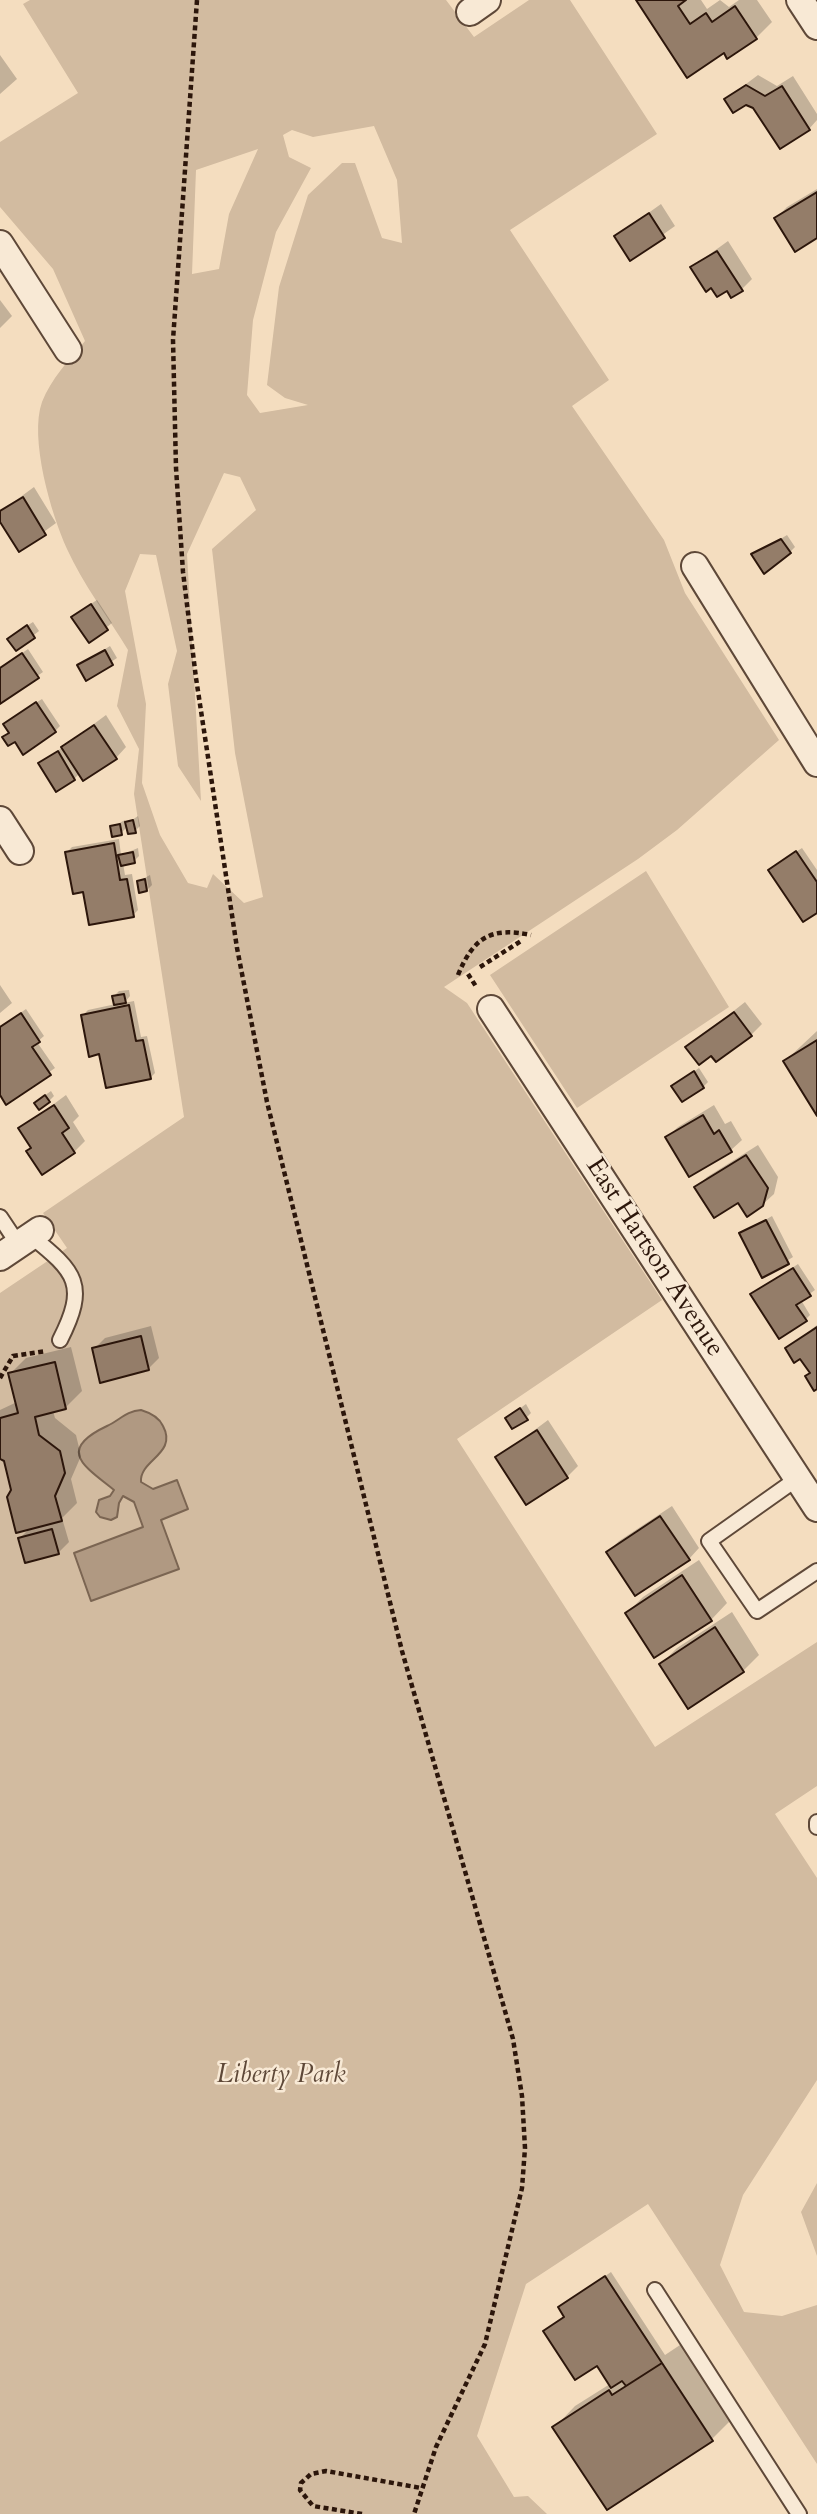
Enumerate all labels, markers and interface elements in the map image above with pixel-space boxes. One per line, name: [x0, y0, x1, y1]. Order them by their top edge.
street label: East Hartson Avenue: [578, 1153, 730, 1363]
park label: Liberty Park: [217, 2060, 345, 2092]

